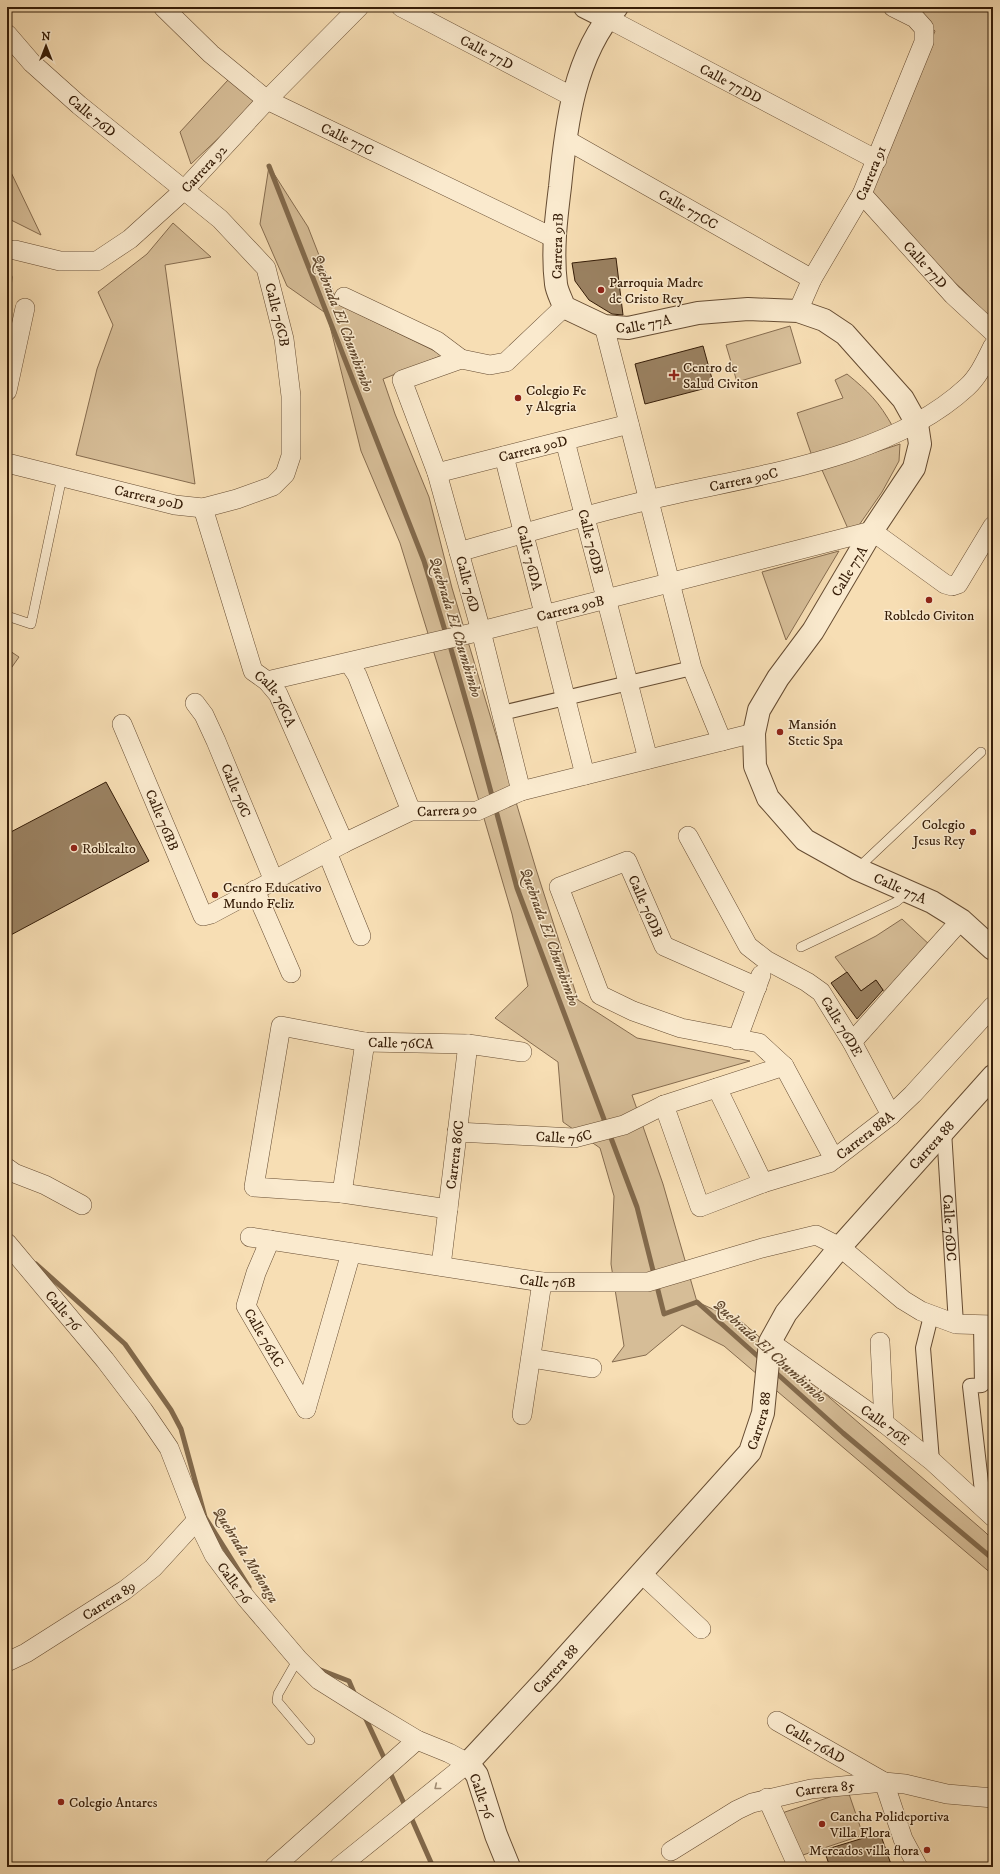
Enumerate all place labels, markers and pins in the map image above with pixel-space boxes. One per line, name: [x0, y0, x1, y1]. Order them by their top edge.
place label: Parroquia Madre de Cristo Rey: [609, 274, 703, 308]
marker: Parroquia Madre de Cristo Rey: [596, 285, 606, 295]
place label: Centro de Salud Civiton: [683, 359, 759, 393]
marker: Centro de Salud Civiton: [668, 369, 680, 381]
place label: Colegio Fe y Alegria: [526, 382, 586, 416]
marker: Colegio Fe y Alegria: [513, 393, 523, 403]
marker: Robledo Civiton: [924, 595, 934, 605]
place label: Robledo Civiton: [884, 607, 975, 625]
place label: Mansión Stetic Spa: [788, 716, 843, 750]
marker: Mansión Stetic Spa: [775, 727, 785, 737]
place label: Colegio Jesus Rey: [911, 816, 965, 850]
marker: Colegio Jesus Rey: [968, 827, 978, 837]
place label: Roblealto: [82, 840, 136, 858]
marker: Roblealto: [69, 843, 79, 853]
place label: Centro Educativo Mundo Feliz: [223, 879, 322, 913]
marker: Centro Educativo Mundo Feliz: [210, 890, 220, 900]
place label: Colegio Antares: [69, 1794, 158, 1812]
marker: Colegio Antares: [56, 1797, 66, 1807]
place label: Cancha Polideportiva Villa Flora: [829, 1808, 949, 1842]
marker: Cancha Polideportiva Villa Flora: [817, 1819, 827, 1829]
place label: Mercados villa flora: [809, 1842, 919, 1860]
marker: Mercados villa flora: [922, 1845, 932, 1855]

